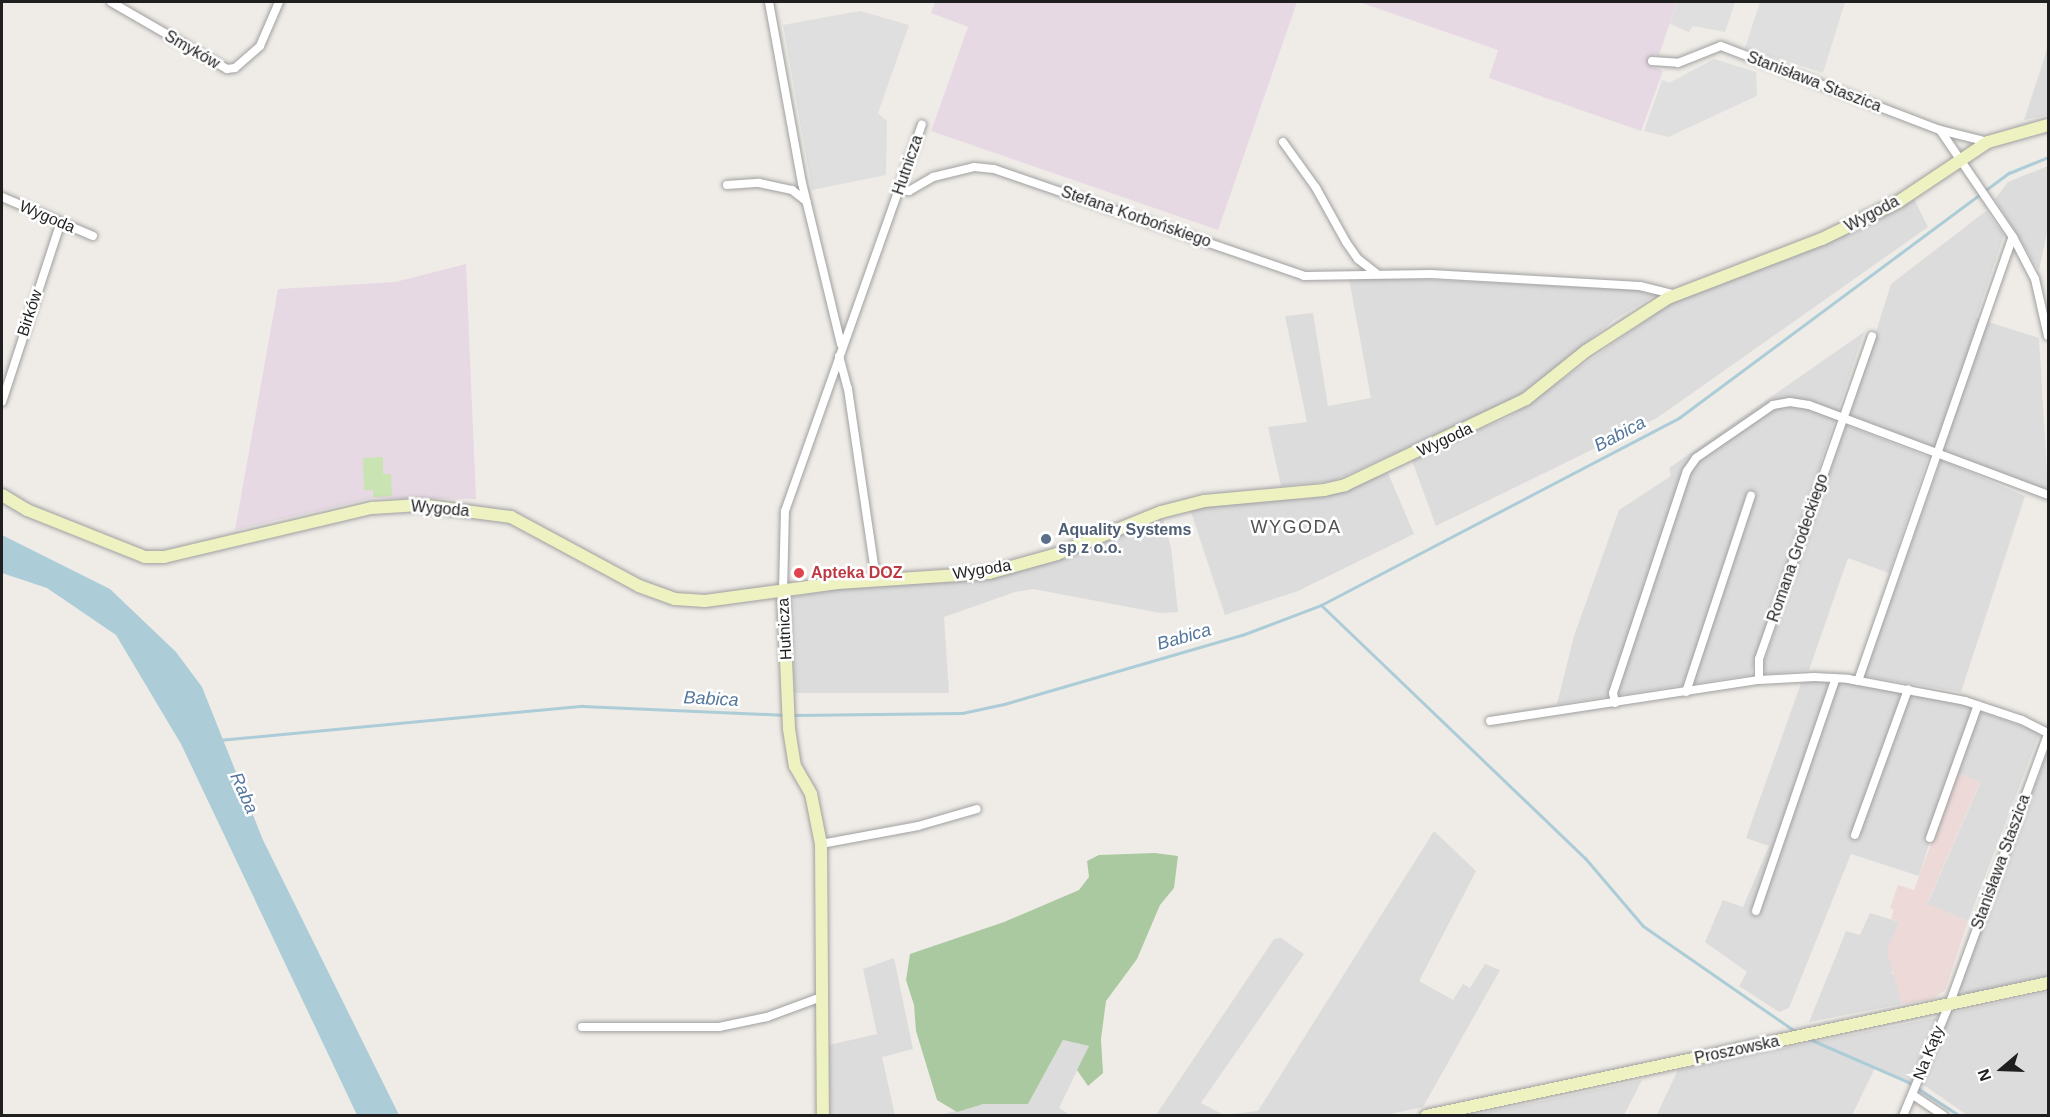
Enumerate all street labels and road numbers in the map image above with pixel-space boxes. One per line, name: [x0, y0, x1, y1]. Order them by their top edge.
street label: Smyków: [161, 27, 223, 73]
street label: Stanisława Staszica: [1744, 48, 1884, 116]
street label: Hutnicza: [889, 132, 927, 198]
street label: Stefana Korbońskiego: [1058, 182, 1214, 252]
street label: Wygoda: [1842, 192, 1902, 236]
street label: Wygoda: [16, 197, 78, 237]
street label: Birków: [13, 287, 47, 339]
street label: Wygoda: [1414, 419, 1476, 461]
street label: Romana Grodeckiego: [1764, 471, 1832, 625]
street label: Wygoda: [410, 497, 470, 521]
street label: Wygoda: [952, 556, 1012, 584]
street label: Hutnicza: [774, 597, 796, 661]
street label: Stanisława Staszica: [1968, 792, 2034, 932]
street label: Na Kąty: [1909, 1023, 1949, 1083]
street label: Proszowska: [1693, 1032, 1781, 1068]

